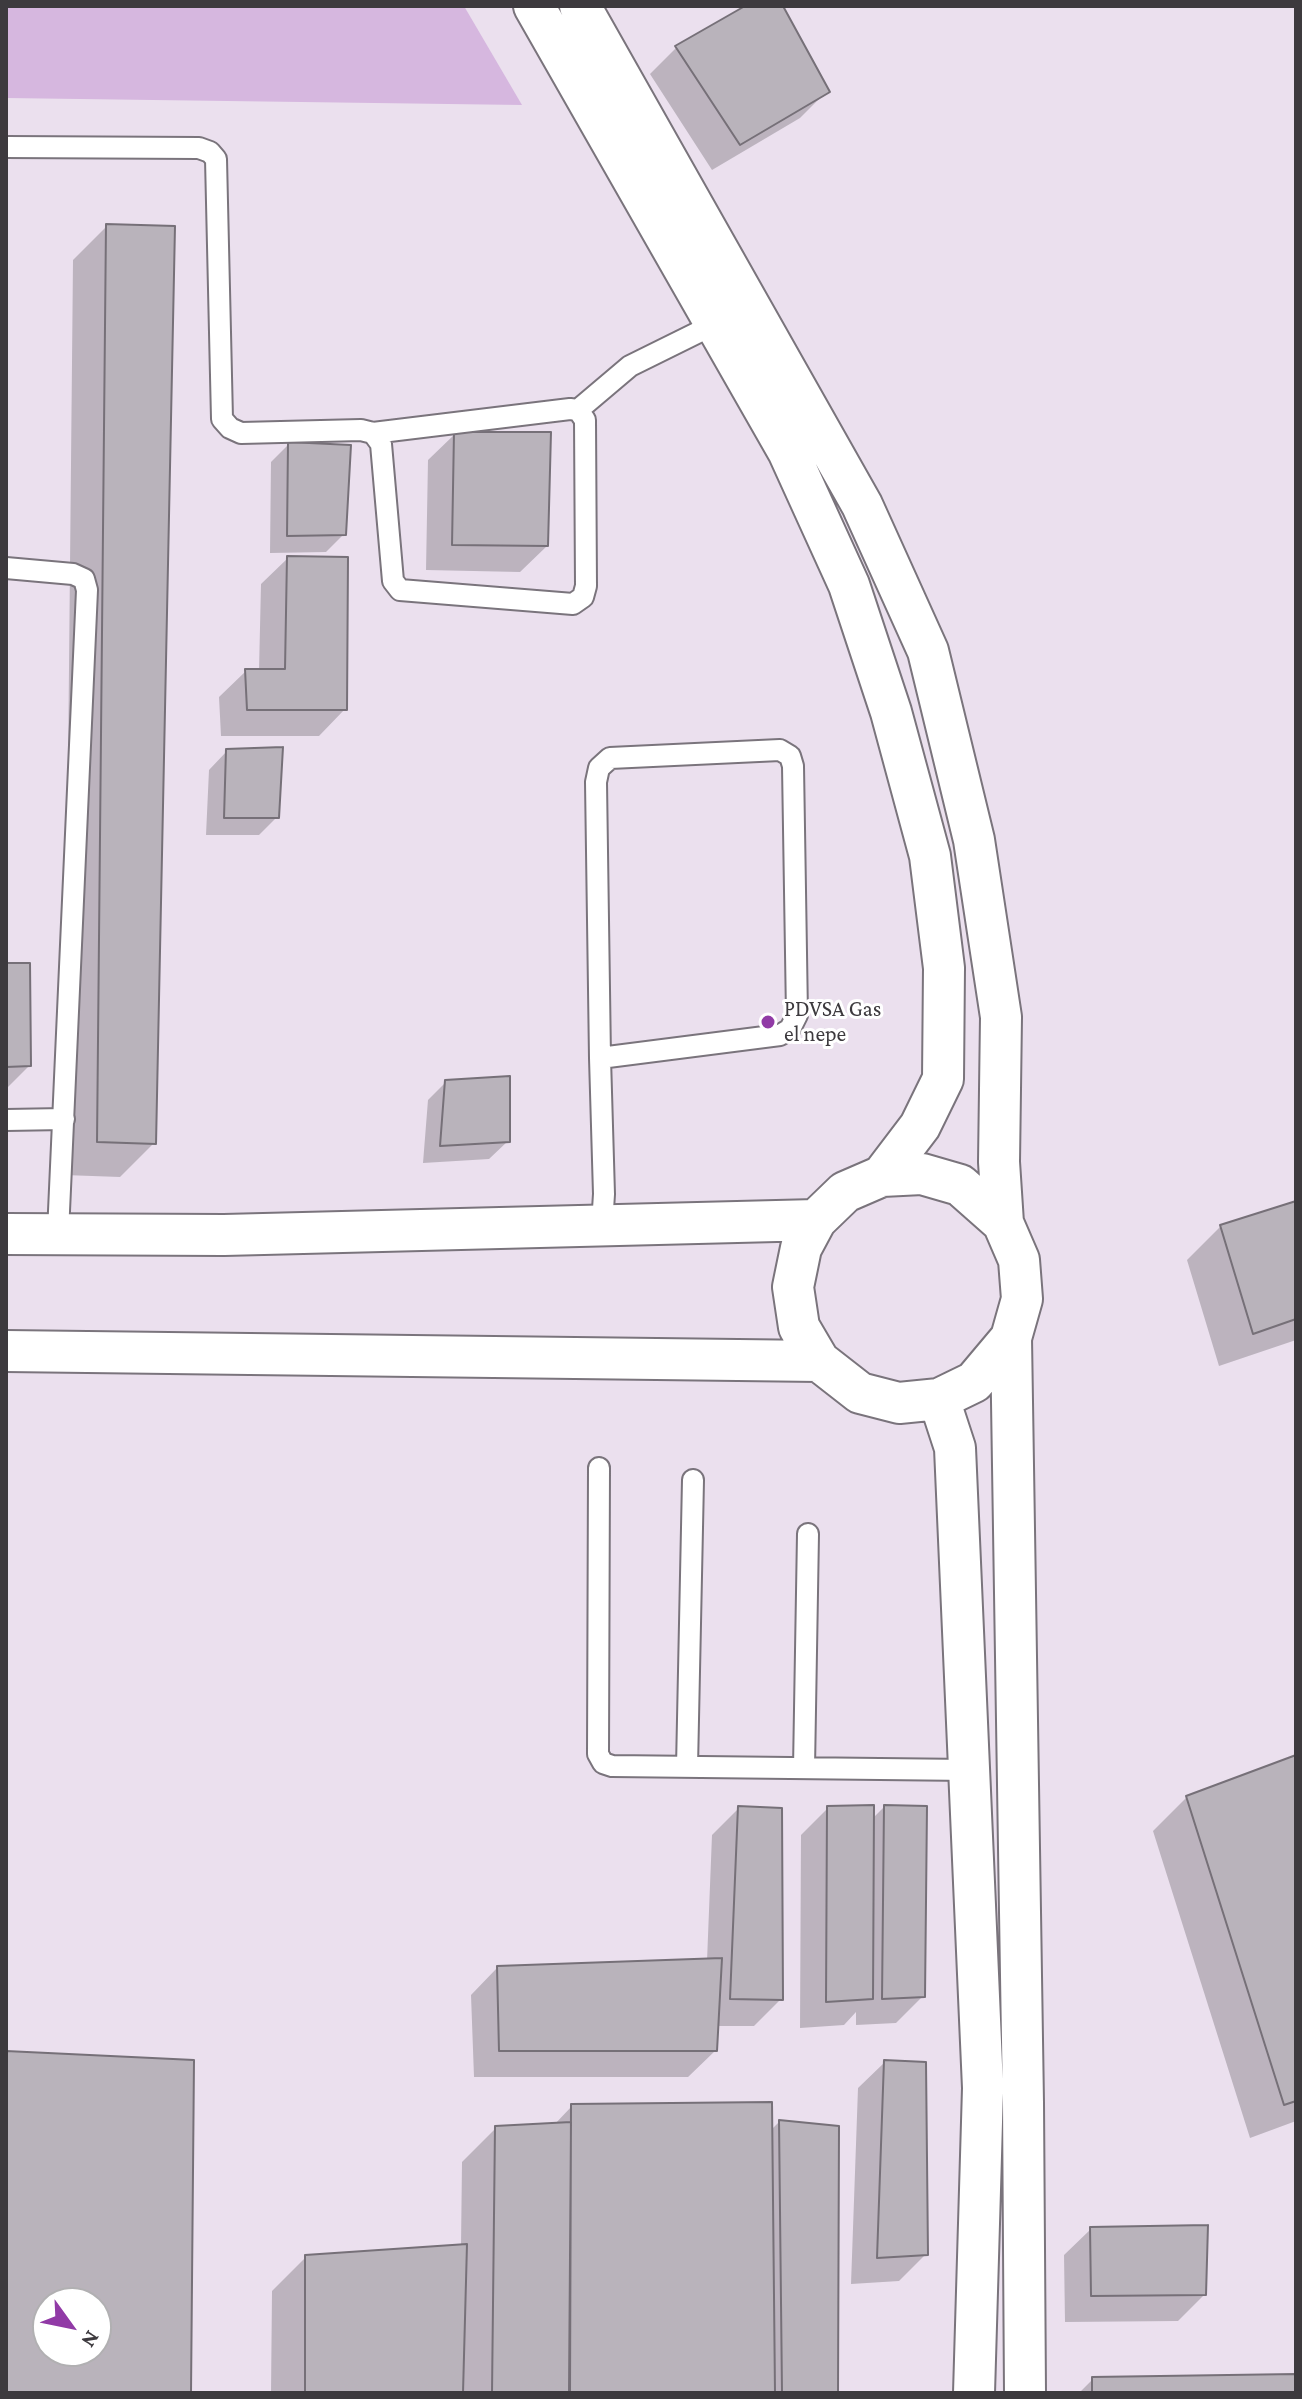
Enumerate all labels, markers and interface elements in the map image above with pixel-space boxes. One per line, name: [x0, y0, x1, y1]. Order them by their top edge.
place label: PDVSA Gas el nepe: [784, 996, 881, 1048]
marker: PDVSA Gas el nepe: [759, 1013, 777, 1031]
north arrow: [32, 2287, 112, 2367]
text: N: [76, 2326, 105, 2352]

